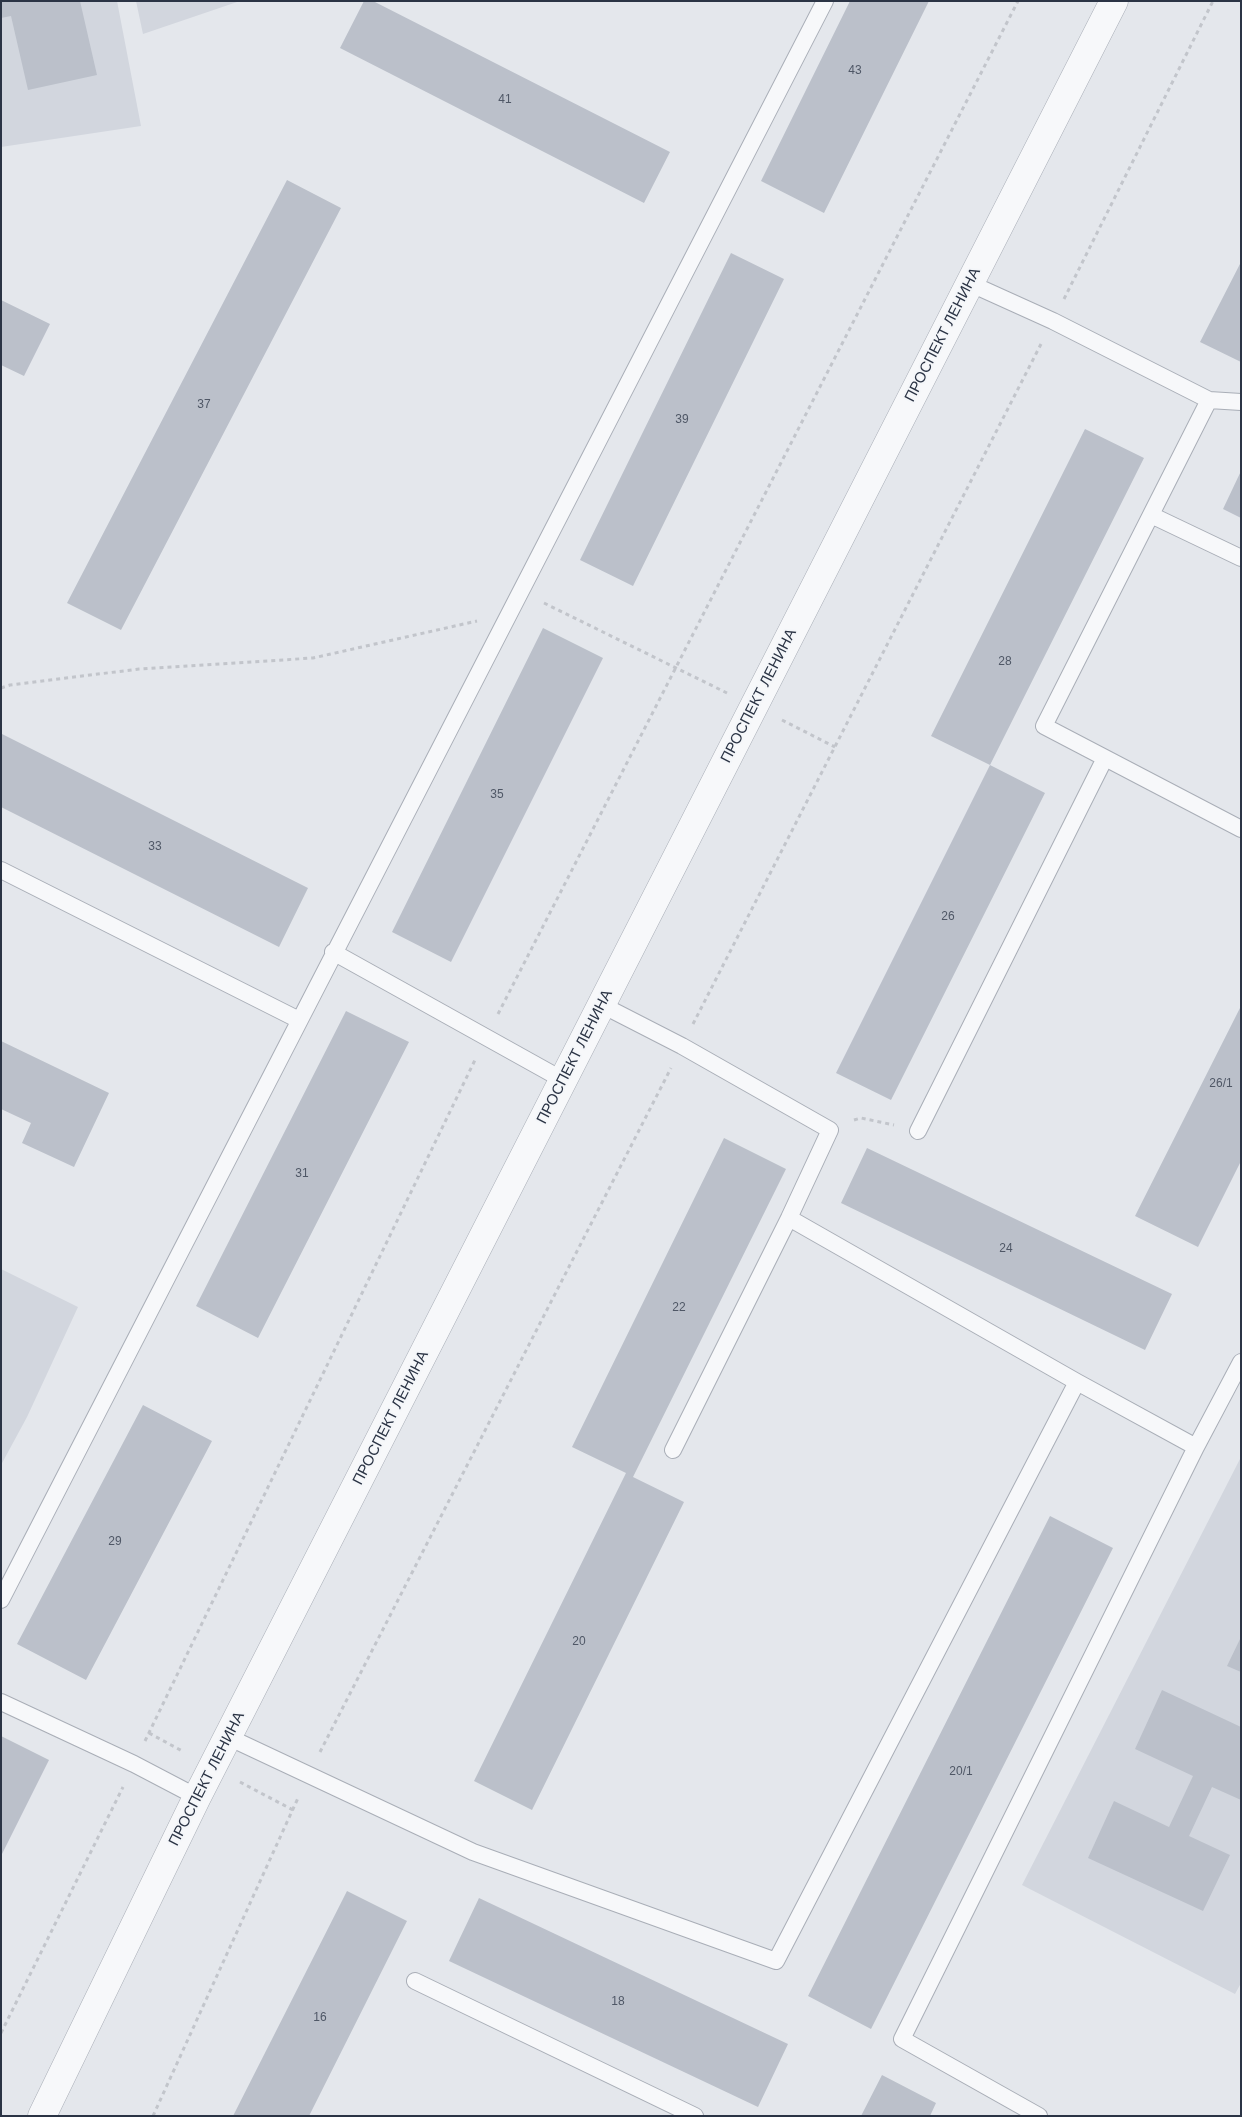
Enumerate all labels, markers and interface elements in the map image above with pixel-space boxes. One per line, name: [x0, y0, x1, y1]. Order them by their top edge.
house number: 43: [848, 64, 862, 78]
house number: 41: [498, 93, 512, 107]
street label: ПРОСПЕКТ ЛЕНИНА: [901, 265, 985, 405]
house number: 37: [197, 398, 211, 412]
house number: 39: [675, 413, 689, 427]
street label: ПРОСПЕКТ ЛЕНИНА: [717, 626, 801, 766]
house number: 28: [998, 655, 1012, 669]
house number: 35: [490, 788, 504, 802]
house number: 33: [148, 840, 162, 854]
house number: 26: [941, 910, 955, 924]
street label: ПРОСПЕКТ ЛЕНИНА: [533, 987, 617, 1127]
house number: 26/1: [1209, 1077, 1233, 1091]
house number: 31: [295, 1167, 309, 1181]
house number: 24: [999, 1242, 1013, 1256]
house number: 22: [672, 1301, 686, 1315]
street label: ПРОСПЕКТ ЛЕНИНА: [349, 1348, 433, 1488]
house number: 29: [108, 1535, 122, 1549]
house number: 20: [572, 1635, 586, 1649]
street label: ПРОСПЕКТ ЛЕНИНА: [165, 1709, 249, 1849]
house number: 20/1: [949, 1765, 973, 1779]
house number: 18: [611, 1995, 625, 2009]
house number: 16: [313, 2011, 327, 2025]

